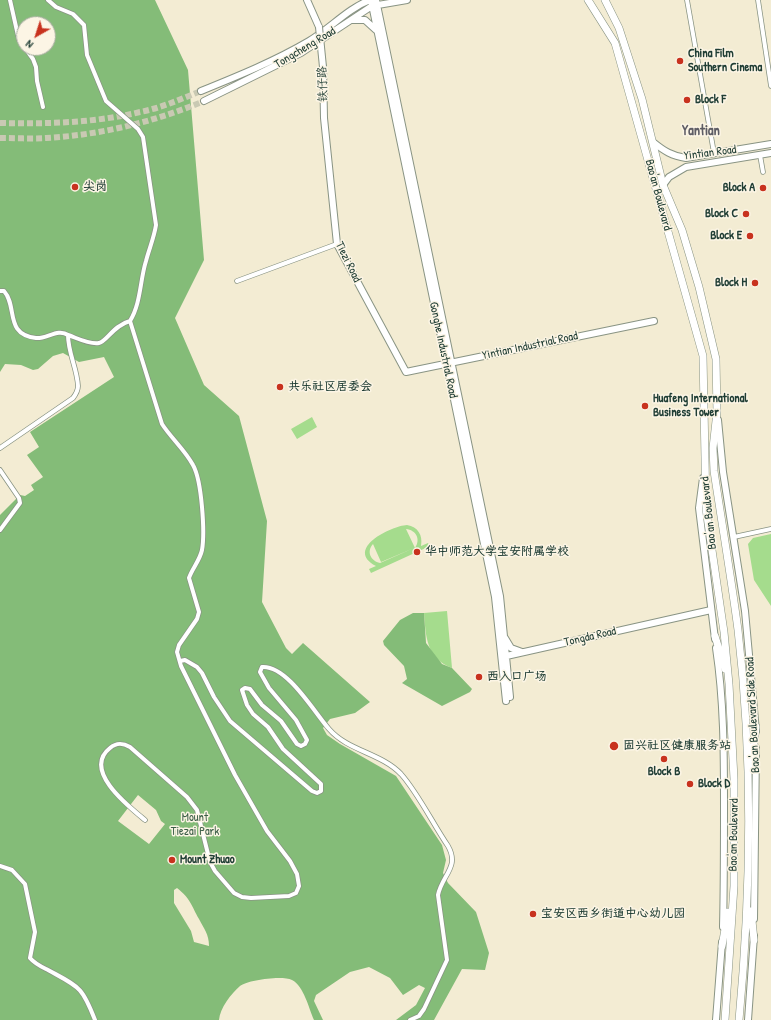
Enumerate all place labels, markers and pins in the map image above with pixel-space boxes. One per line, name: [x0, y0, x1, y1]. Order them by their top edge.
place label: China Film Southern Cinema: [688, 47, 762, 75]
marker: China Film Southern Cinema: [675, 56, 685, 66]
place label: Block F: [695, 93, 726, 107]
marker: Block F: [682, 95, 692, 105]
place label: 尖岗: [83, 180, 107, 194]
place label: Block A: [723, 181, 755, 195]
marker: 尖岗: [70, 182, 80, 192]
marker: Block A: [758, 183, 768, 193]
place label: Block C: [705, 207, 738, 221]
marker: Block C: [741, 209, 751, 219]
place label: Block E: [710, 229, 742, 243]
marker: Block E: [745, 231, 755, 241]
place label: Block H: [715, 276, 747, 290]
marker: Block H: [750, 278, 760, 288]
place label: 共乐社区居委会: [288, 380, 372, 394]
marker: 共乐社区居委会: [275, 382, 285, 392]
place label: Huafeng International Business Tower: [653, 392, 748, 420]
marker: Huafeng International Business Tower: [640, 401, 650, 411]
place label: 华中师范大学宝安附属学校: [425, 545, 569, 559]
marker: 华中师范大学宝安附属学校: [412, 547, 422, 557]
place label: 西入口广场: [487, 670, 547, 684]
marker: 西入口广场: [474, 672, 484, 682]
place label: 固兴社区健康服务站: [623, 739, 731, 753]
marker: 固兴社区健康服务站: [608, 740, 620, 752]
marker: Block B: [659, 754, 669, 764]
place label: Block B: [648, 765, 680, 779]
place label: Block D: [698, 777, 730, 791]
marker: Block D: [685, 779, 695, 789]
place label: Mount Zhuao: [180, 853, 235, 867]
marker: Mount Zhuao: [167, 855, 177, 865]
place label: 宝安区西乡街道中心幼儿园: [541, 907, 685, 921]
marker: 宝安区西乡街道中心幼儿园: [528, 909, 538, 919]

